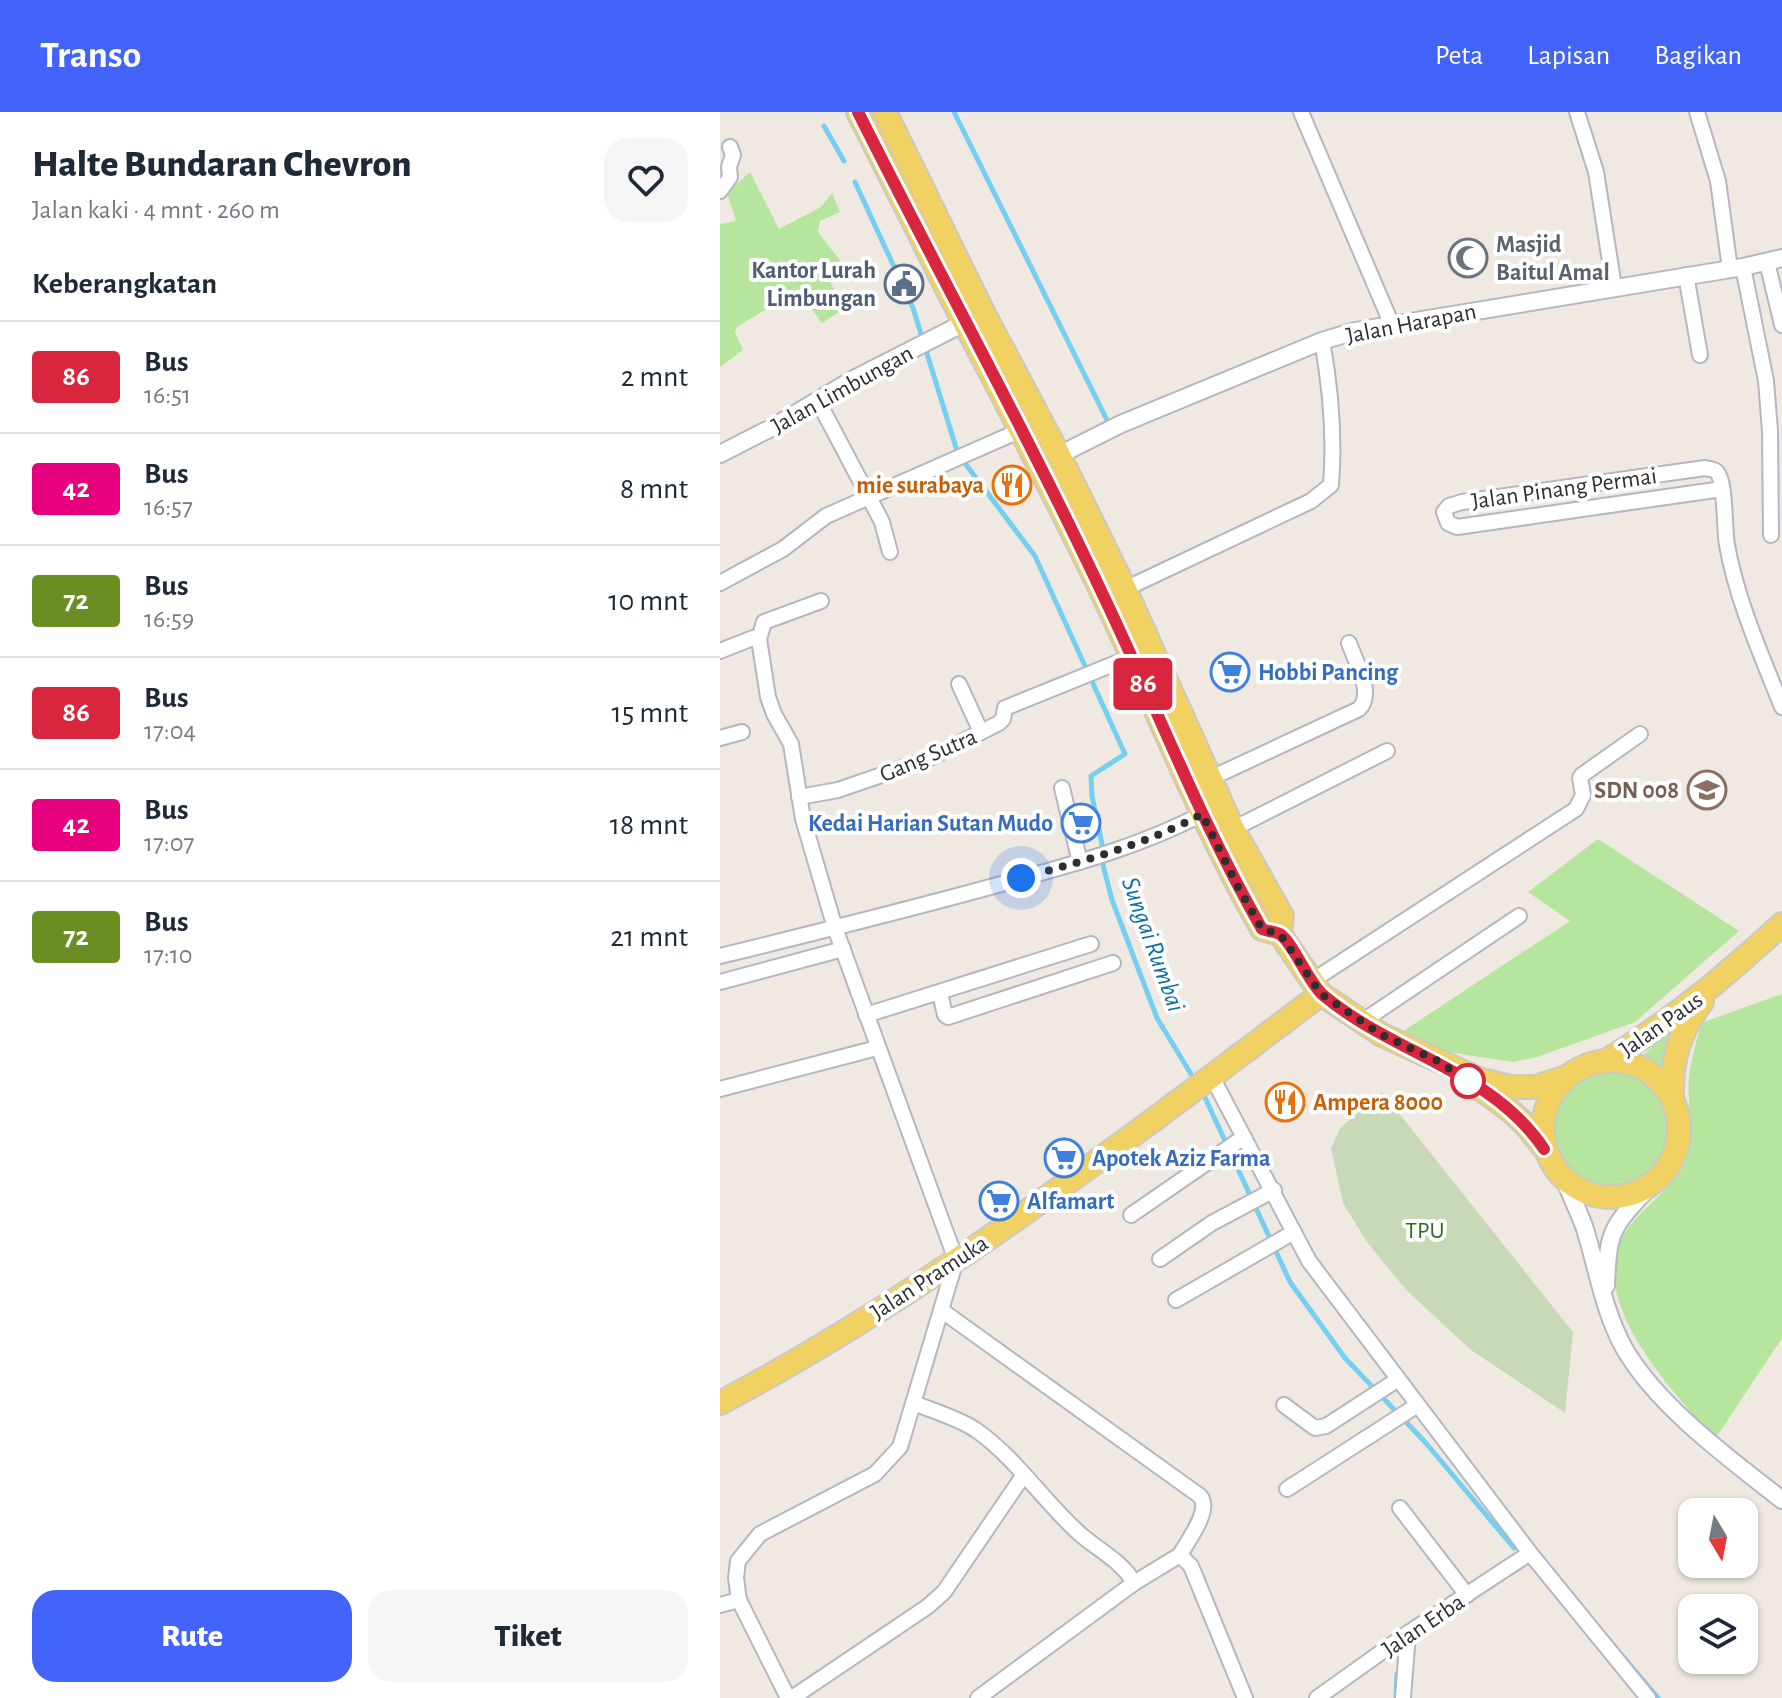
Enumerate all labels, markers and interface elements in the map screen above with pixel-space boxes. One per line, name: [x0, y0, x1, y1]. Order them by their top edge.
text: Transo: [40, 37, 141, 75]
text: Peta: [1435, 42, 1483, 70]
text: Lapisan: [1527, 42, 1610, 70]
text: Bagikan: [1654, 42, 1742, 70]
button: heart: [604, 138, 688, 222]
text: Halte Bundaran Chevron: [32, 146, 412, 184]
text: Jalan kaki · 4 mnt · 260 m: [32, 197, 280, 223]
place label: Masjid Baitul Amal: [1496, 233, 1610, 285]
mosque icon: Masjid Baitul Amal: [1447, 237, 1489, 279]
place label: Kantor Lurah Limbungan: [751, 259, 876, 311]
public building icon: Kantor Lurah Limbungan: [883, 263, 925, 305]
text: Keberangkatan: [32, 269, 217, 299]
street label: Jalan Harapan: [1344, 300, 1478, 348]
street label: Jalan Limbungan: [768, 341, 917, 439]
text: Bus: [144, 347, 189, 377]
text: 2 mnt: [621, 362, 688, 392]
text: 86: [62, 363, 90, 391]
text: 16:51: [144, 382, 191, 408]
text: Bus: [144, 459, 189, 489]
restaurant icon: mie surabaya: [991, 464, 1033, 506]
street label: Jalan Pinang Permai: [1470, 464, 1658, 514]
text: 8 mnt: [620, 474, 688, 504]
place label: mie surabaya: [856, 474, 984, 498]
text: 42: [62, 475, 90, 503]
text: 16:57: [144, 494, 193, 520]
text: Bus: [144, 571, 189, 601]
text: 10 mnt: [608, 586, 688, 616]
text: 72: [63, 587, 89, 615]
text: 16:59: [144, 606, 194, 632]
supermarket icon: Hobbi Pancing: [1209, 651, 1251, 693]
line badge: 86: [1107, 658, 1179, 710]
place label: Hobbi Pancing: [1258, 661, 1399, 685]
text: 86: [1129, 670, 1157, 698]
text: Bus: [144, 683, 189, 713]
text: 15 mnt: [611, 698, 688, 728]
text: 86: [62, 699, 90, 727]
text: 17:04: [144, 718, 196, 744]
street label: Gang Sutra: [876, 725, 980, 787]
school or university icon: SDN 008: [1686, 769, 1728, 811]
place label: SDN 008: [1594, 779, 1679, 803]
text: Bus: [144, 795, 189, 825]
supermarket icon: Kedai Harian Sutan Mudo: [1060, 802, 1102, 844]
text: 18 mnt: [610, 810, 688, 840]
text: 42: [62, 811, 90, 839]
place label: Kedai Harian Sutan Mudo: [808, 812, 1053, 836]
text: 17:07: [144, 830, 194, 856]
your location: [1001, 858, 1041, 898]
water label: Sungai Rumbai: [1117, 874, 1190, 1015]
text: Bus: [144, 907, 189, 937]
text: 21 mnt: [610, 922, 688, 952]
text: 72: [63, 923, 89, 951]
text: 17:10: [144, 942, 192, 968]
street label: Jalan Paus: [1616, 988, 1707, 1062]
unlabelled marker: [1451, 1064, 1485, 1098]
restaurant icon: Ampera 8000: [1264, 1081, 1306, 1123]
place label: Ampera 8000: [1313, 1091, 1443, 1115]
supermarket icon: Apotek Aziz Farma: [1043, 1137, 1085, 1179]
place label: Apotek Aziz Farma: [1092, 1147, 1271, 1171]
supermarket icon: Alfamart: [978, 1180, 1020, 1222]
place label: Alfamart: [1027, 1190, 1114, 1214]
park label: TPU: [1405, 1219, 1445, 1243]
street label: Jalan Pramuka: [867, 1231, 993, 1325]
north arrow: [1678, 1498, 1758, 1578]
map controls: [1678, 1498, 1758, 1674]
button: Rute: [32, 1590, 352, 1682]
button: Tiket: [368, 1590, 688, 1682]
street label: Jalan Erba: [1378, 1590, 1469, 1662]
button: layers: [1678, 1594, 1758, 1674]

